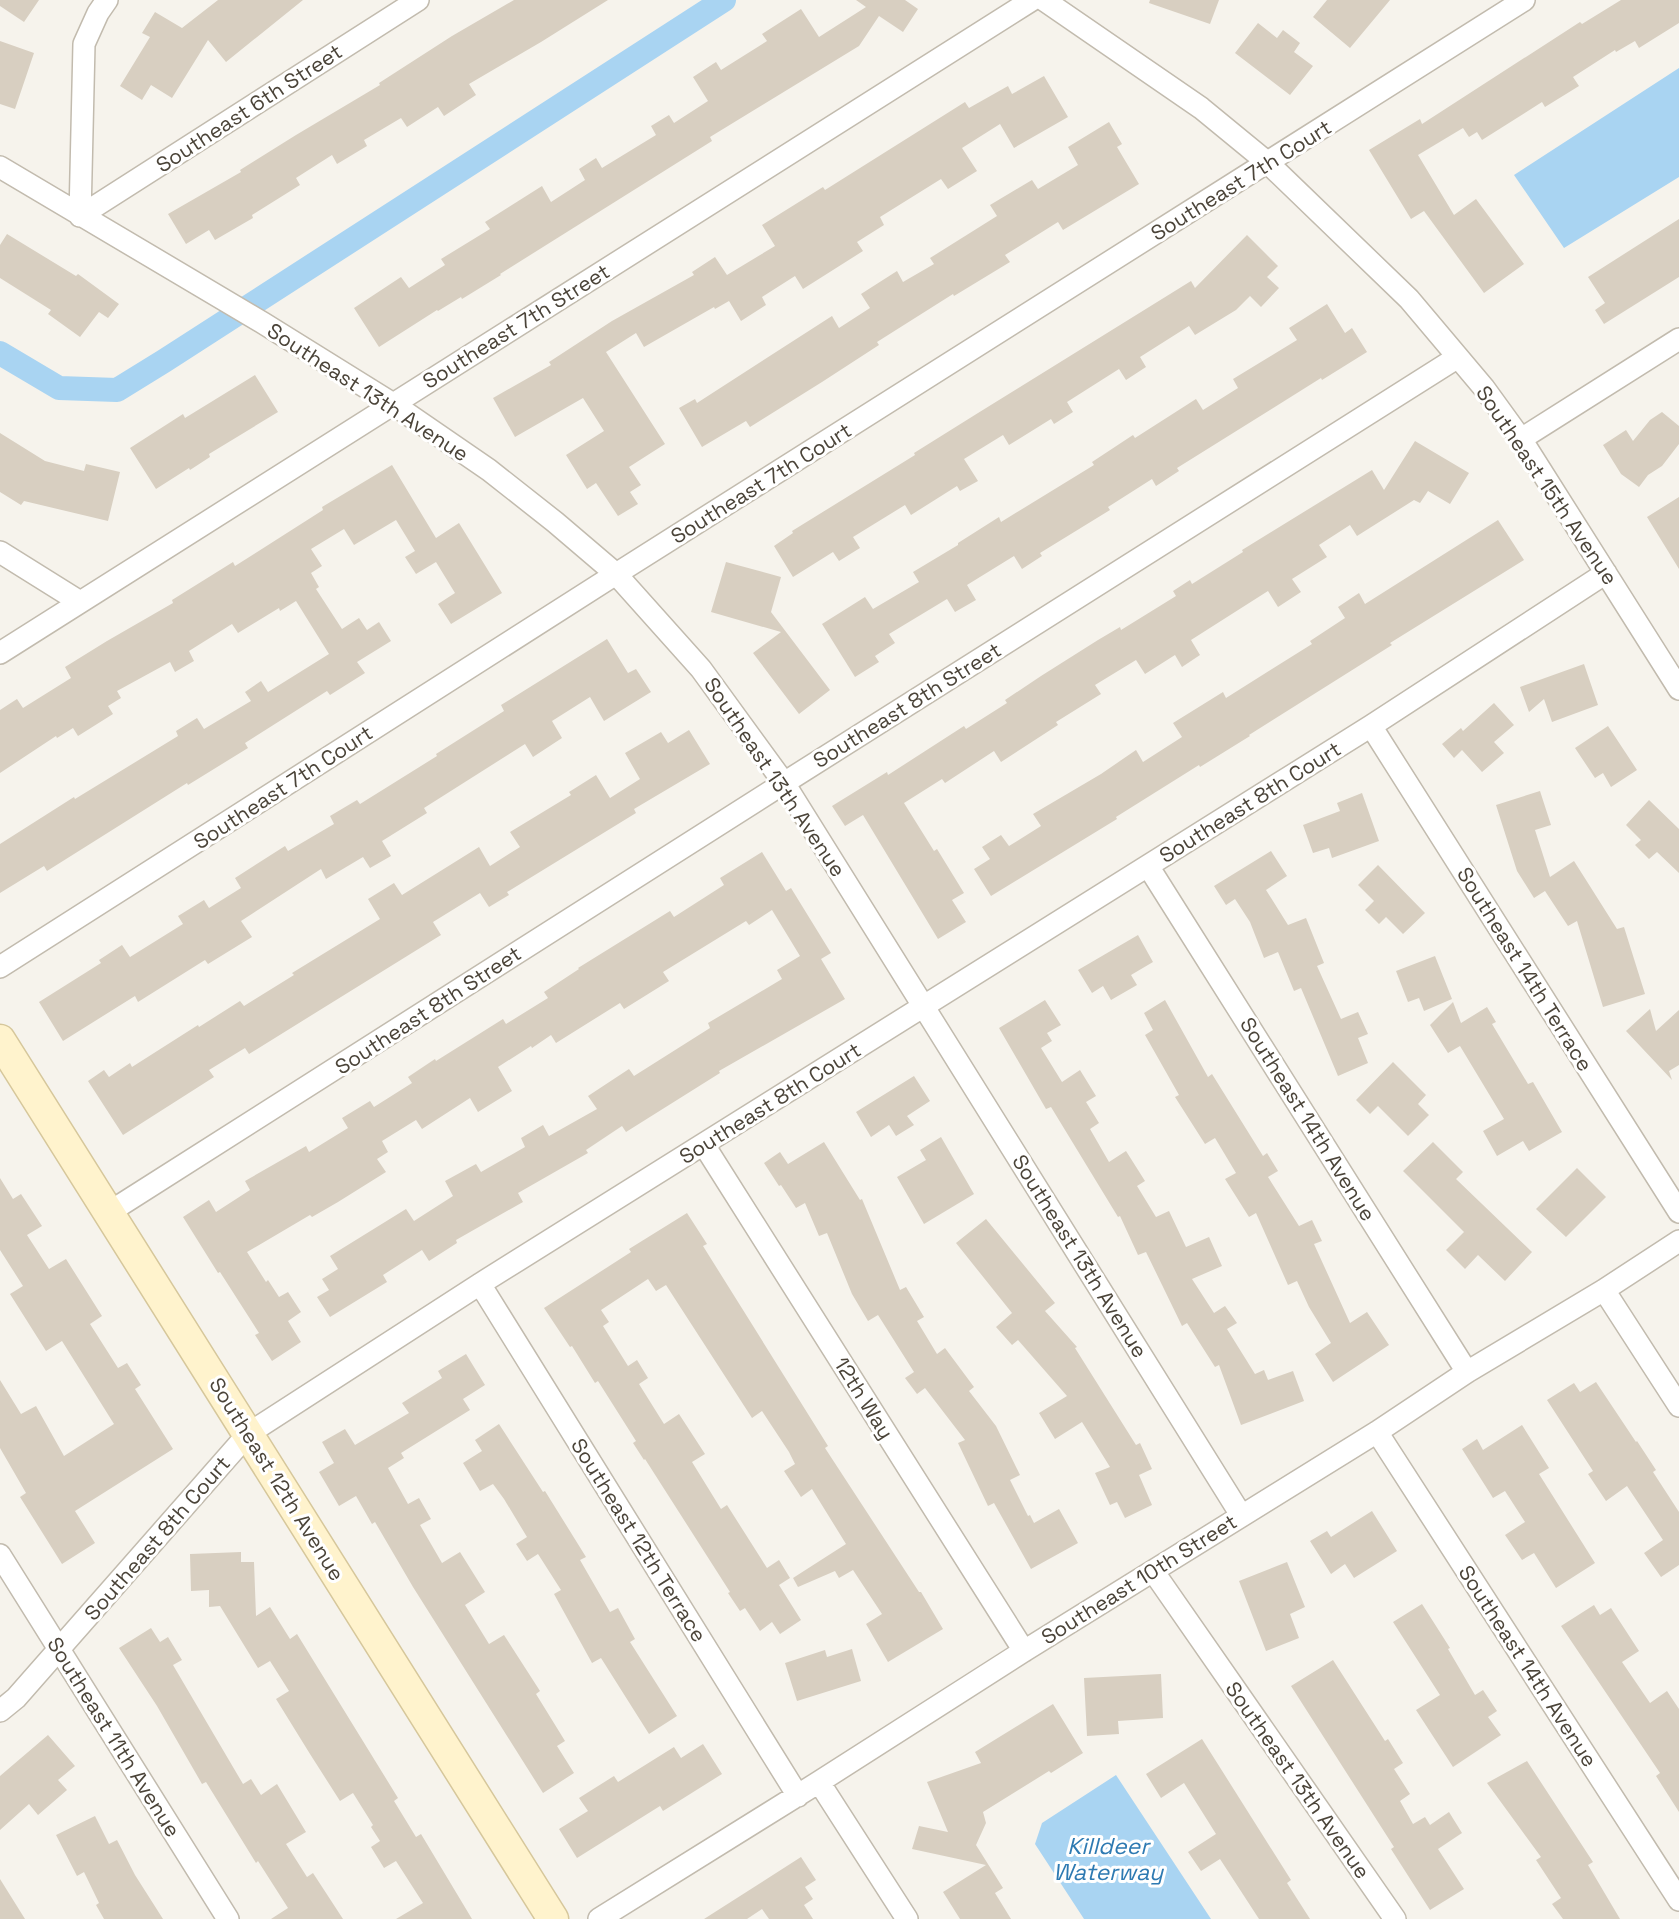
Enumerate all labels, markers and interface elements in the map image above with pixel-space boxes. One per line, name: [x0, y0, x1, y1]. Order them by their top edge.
street label: Southeast 6th Street: [151, 38, 347, 178]
street label: Southeast 7th Court: [1146, 113, 1336, 247]
street label: Southeast 7th Street: [417, 257, 615, 395]
street label: Southeast 13th Avenue: [262, 317, 474, 467]
street label: Southeast 15th Avenue: [1470, 380, 1624, 590]
street label: Southeast 7th Court: [666, 416, 856, 550]
street label: Southeast 8th Street: [808, 636, 1006, 774]
street label: Southeast 13th Avenue: [698, 672, 852, 882]
street label: Southeast 7th Court: [188, 719, 378, 855]
street label: Southeast 8th Court: [1154, 735, 1346, 869]
street label: Southeast 14th Terrace: [1451, 862, 1599, 1076]
street label: Southeast 8th Street: [330, 940, 526, 1080]
street label: Southeast 14th Avenue: [1234, 1012, 1382, 1226]
street label: Southeast 8th Court: [674, 1036, 866, 1170]
street label: Southeast 13th Avenue: [1006, 1149, 1154, 1363]
street label: 12th Way: [828, 1352, 900, 1444]
street label: Southeast 12th Avenue: [203, 1372, 351, 1586]
street label: Southeast 12th Terrace: [565, 1433, 713, 1647]
street label: Southeast 8th Court: [78, 1450, 236, 1626]
street label: Southeast 10th Street: [1036, 1508, 1242, 1650]
street label: Southeast 14th Avenue: [1453, 1560, 1603, 1772]
street label: Southeast 11th Avenue: [41, 1632, 187, 1842]
street label: Southeast 13th Avenue: [1220, 1676, 1376, 1884]
water label: Killdeer Waterway: [1053, 1831, 1164, 1887]

